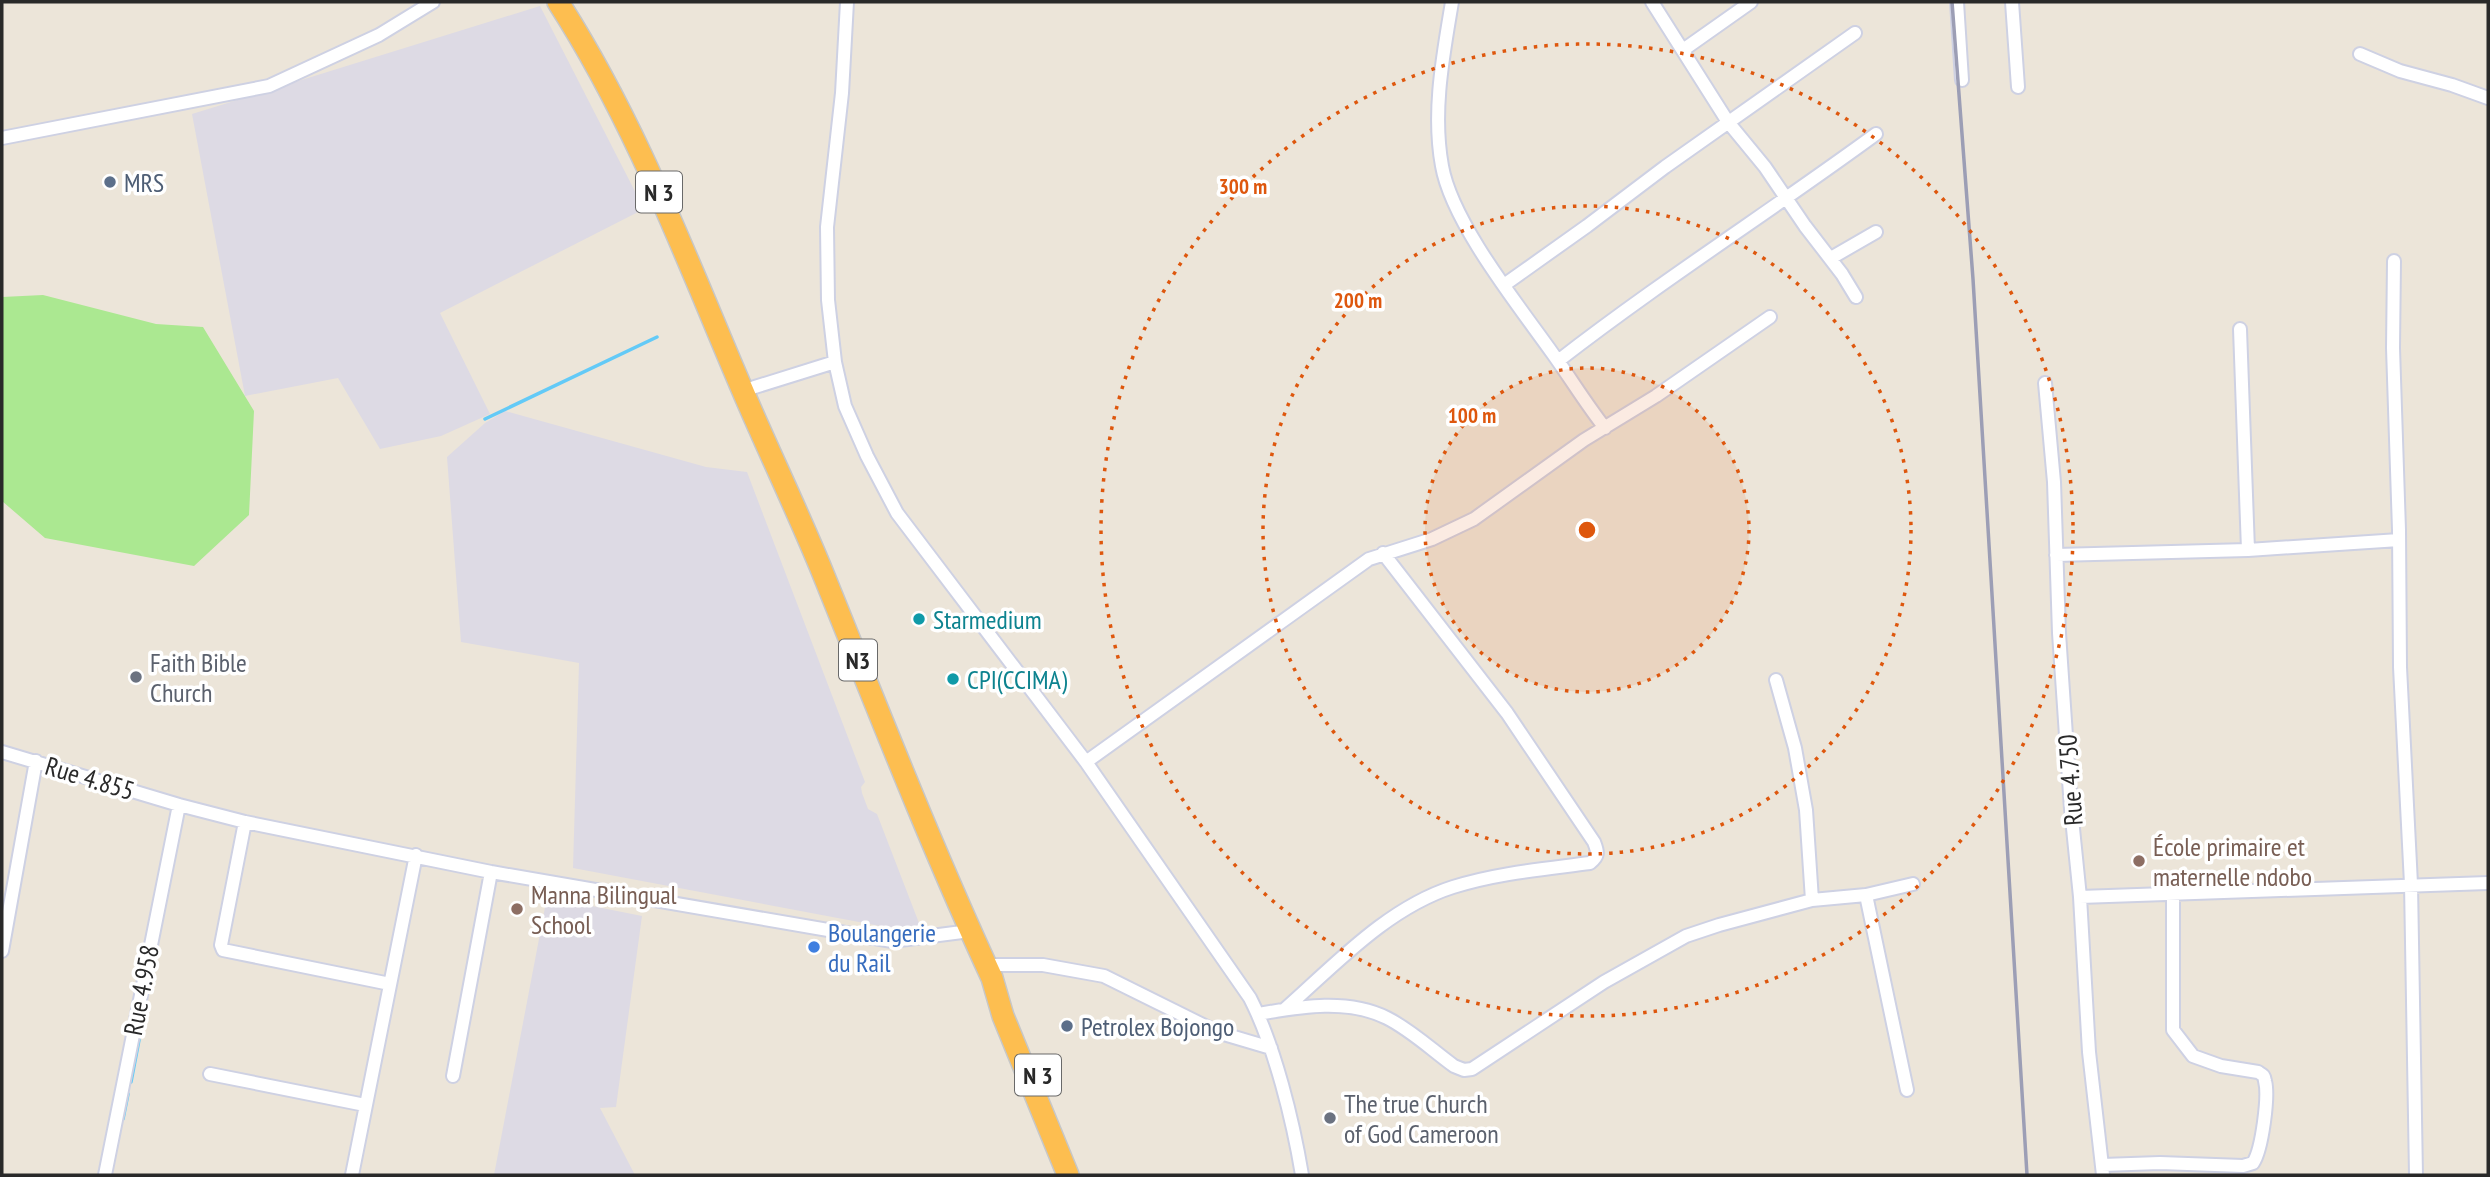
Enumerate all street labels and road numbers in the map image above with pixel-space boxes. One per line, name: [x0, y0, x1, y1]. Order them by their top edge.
road number: N 3: [636, 172, 682, 212]
road number: N3: [839, 640, 877, 680]
street label: Rue 4.750: [2050, 733, 2090, 827]
street label: Rue 4.855: [41, 749, 139, 807]
street label: Rue 4.958: [116, 942, 166, 1038]
road number: N 3: [1015, 1055, 1061, 1096]

